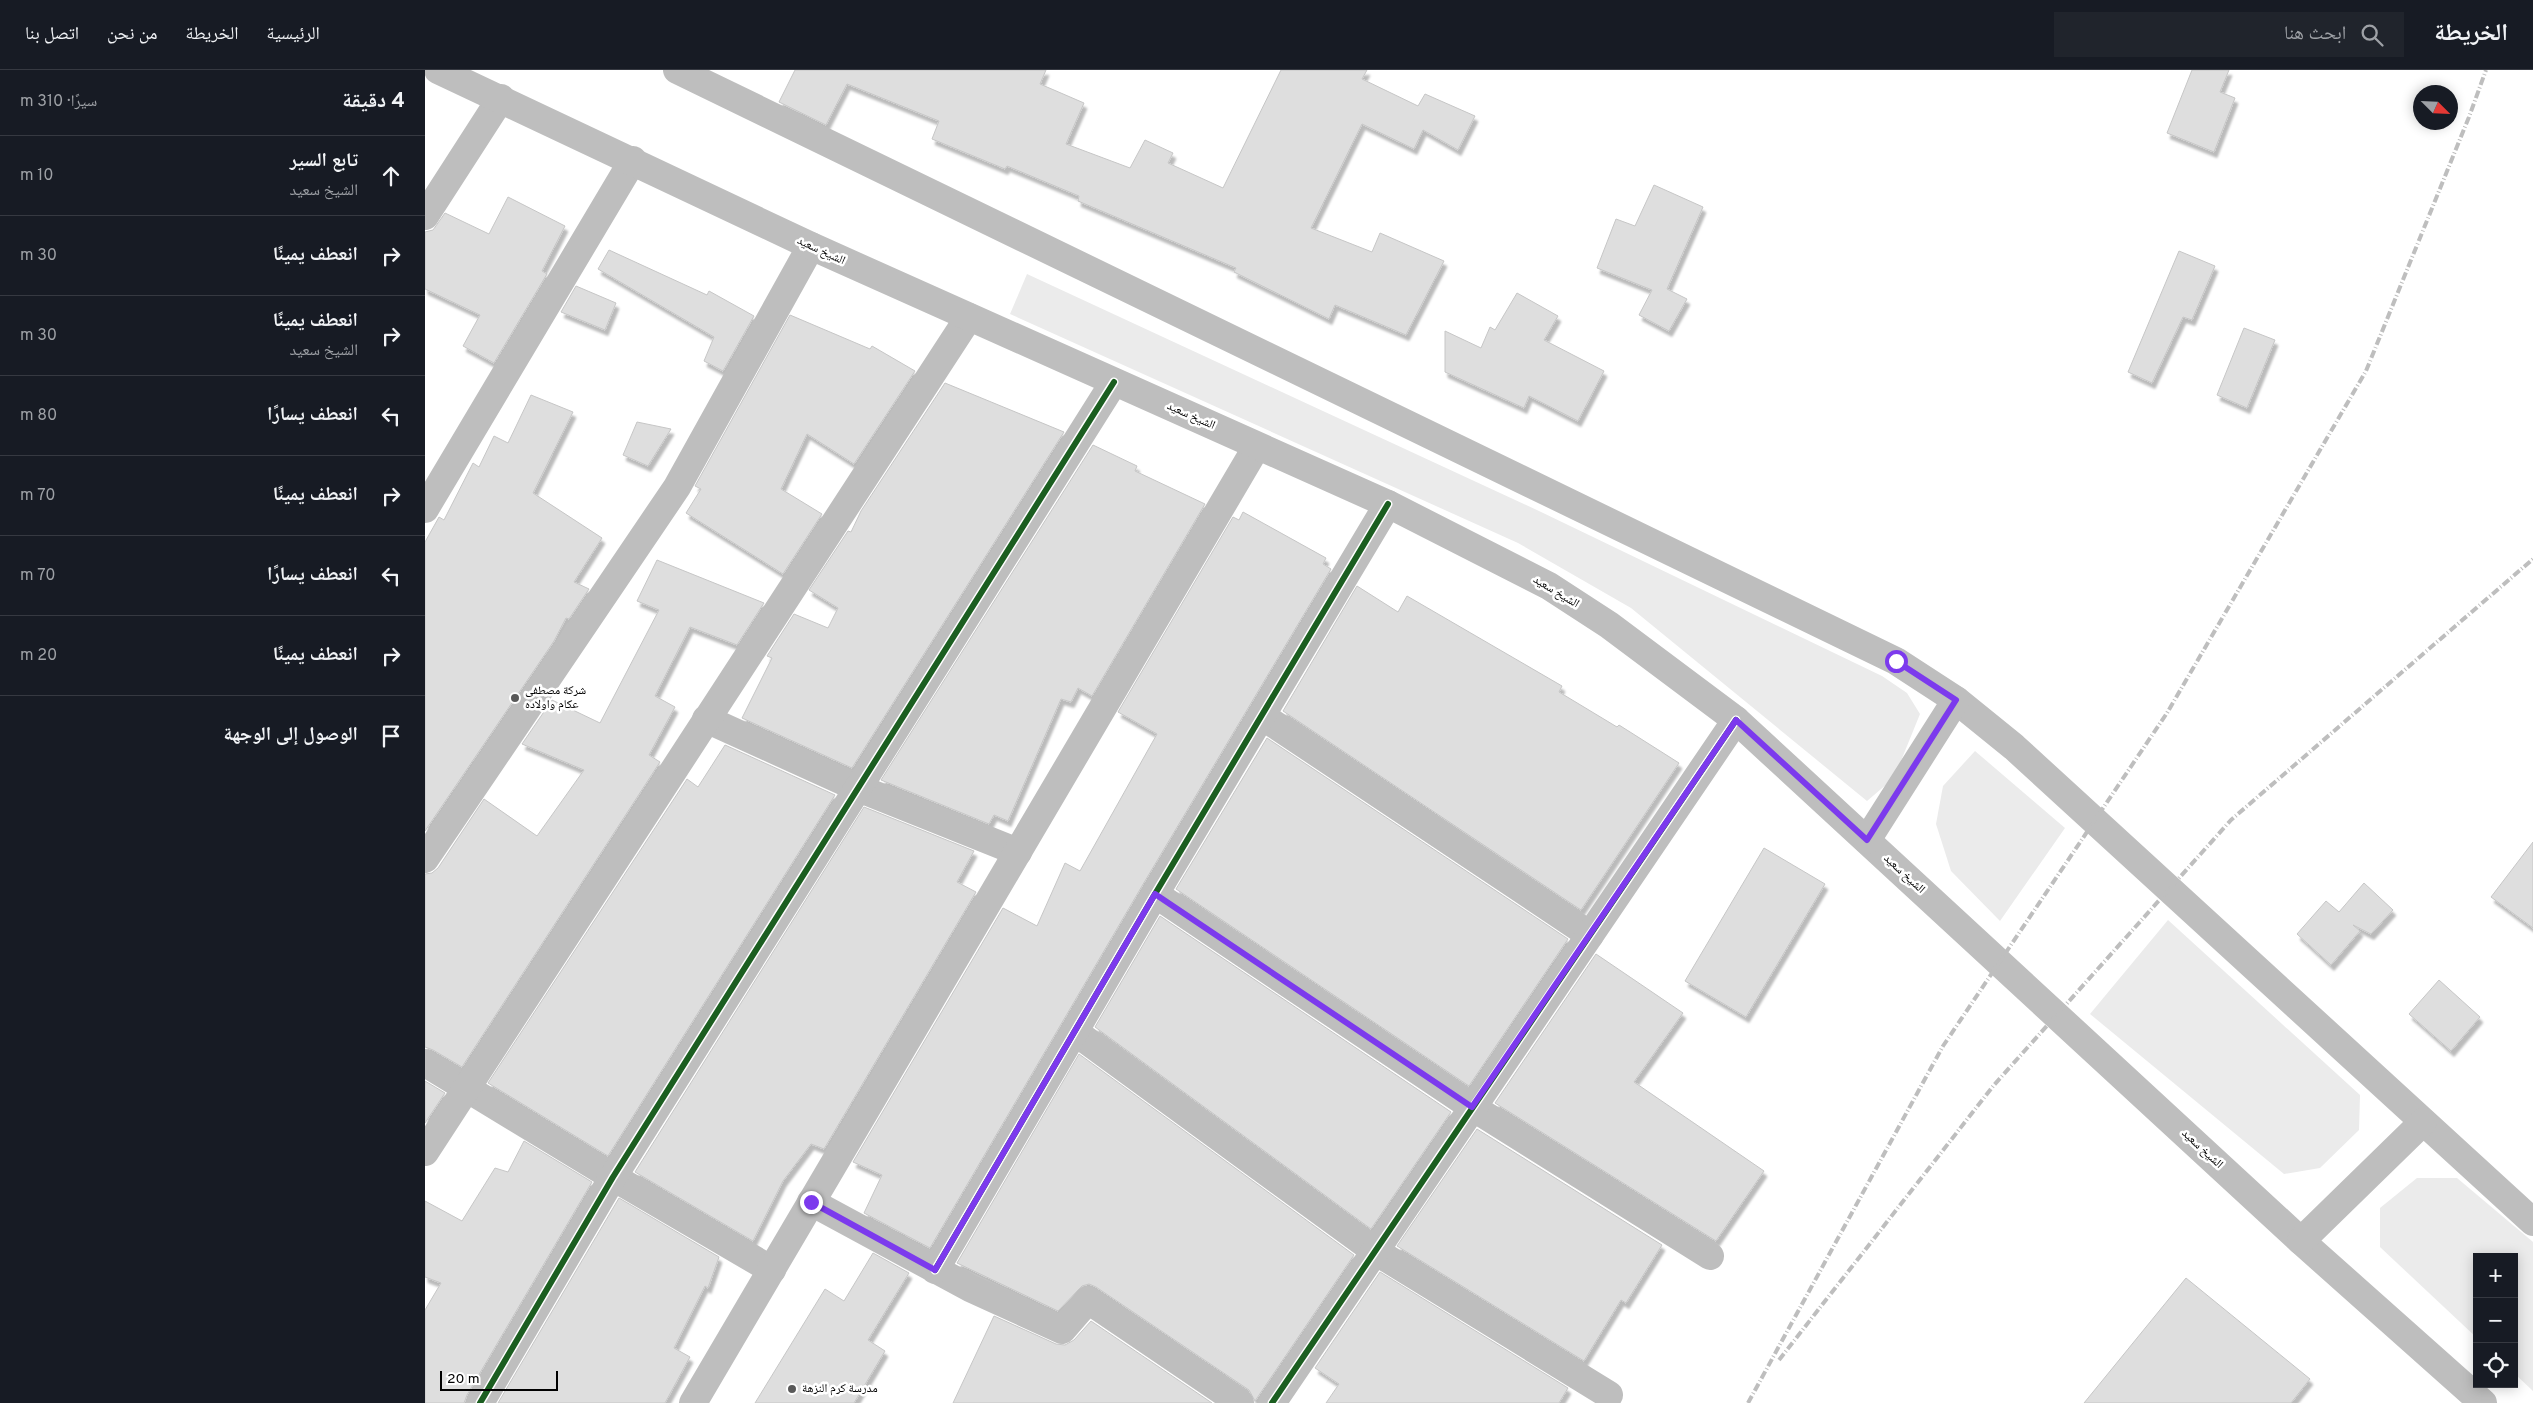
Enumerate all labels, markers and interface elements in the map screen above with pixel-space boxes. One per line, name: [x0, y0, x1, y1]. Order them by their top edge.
search box: [2054, 12, 2404, 57]
text: الخريطة: [2434, 19, 2508, 49]
icon: search: [2358, 21, 2386, 49]
text: ابحث هنا: [2284, 22, 2346, 46]
text: اتصل بنا: [25, 23, 79, 46]
text: من نحن: [107, 23, 158, 46]
text: الخريطة: [186, 23, 239, 46]
text: الرئيسية: [267, 23, 320, 46]
north arrow: [2413, 85, 2458, 130]
text: 4 دقيقة: [342, 88, 405, 115]
text: سيرًا · 310 m: [20, 92, 97, 112]
text: تابع السير: [290, 149, 358, 173]
icon: ahead: [377, 162, 405, 190]
text: 10 m: [20, 166, 54, 186]
text: الشيخ سعيد: [290, 181, 358, 201]
street label: الشيخ سعيد: [794, 233, 848, 269]
icon: right: [377, 242, 405, 270]
text: انعطف يمينًا: [273, 243, 358, 267]
text: 30 m: [20, 246, 57, 266]
text: انعطف يمينًا: [273, 309, 358, 333]
icon: right: [377, 322, 405, 350]
text: 30 m: [20, 326, 57, 346]
text: الشيخ سعيد: [290, 341, 358, 361]
street label: الشيخ سعيد: [1164, 398, 1218, 434]
icon: left: [377, 402, 405, 430]
text: انعطف يسارًا: [267, 403, 358, 427]
text: 80 m: [20, 406, 57, 426]
icon: right: [377, 482, 405, 510]
text: انعطف يمينًا: [273, 483, 358, 507]
text: 70 m: [20, 486, 55, 506]
icon: left: [377, 562, 405, 590]
text: انعطف يسارًا: [267, 563, 358, 587]
text: 70 m: [20, 566, 55, 586]
street label: الشيخ سعيد: [1530, 572, 1582, 612]
icon: right: [377, 642, 405, 670]
text: انعطف يمينًا: [273, 643, 358, 667]
text: 20 m: [20, 646, 57, 666]
route start: [1885, 650, 1908, 673]
place label: شركة مصطفى عكام واولاده: [525, 683, 586, 713]
marker: شركة مصطفى عكام واولاده: [509, 692, 521, 704]
icon: arrive: [377, 722, 405, 750]
text: الوصول إلى الوجهة: [224, 723, 358, 747]
street label: الشيخ سعيد: [1880, 851, 1928, 897]
street label: الشيخ سعيد: [2178, 1126, 2226, 1172]
route end: [800, 1191, 823, 1214]
map controls: [2473, 1253, 2518, 1388]
button: +: [2473, 1253, 2518, 1298]
button: −: [2473, 1298, 2518, 1343]
button: locate: [2473, 1343, 2518, 1388]
scale bar: [440, 1368, 557, 1391]
text: 20 m: [447, 1371, 480, 1388]
place label: مدرسة كرم النزهة: [802, 1381, 878, 1397]
marker: مدرسة كرم النزهة: [786, 1383, 798, 1395]

